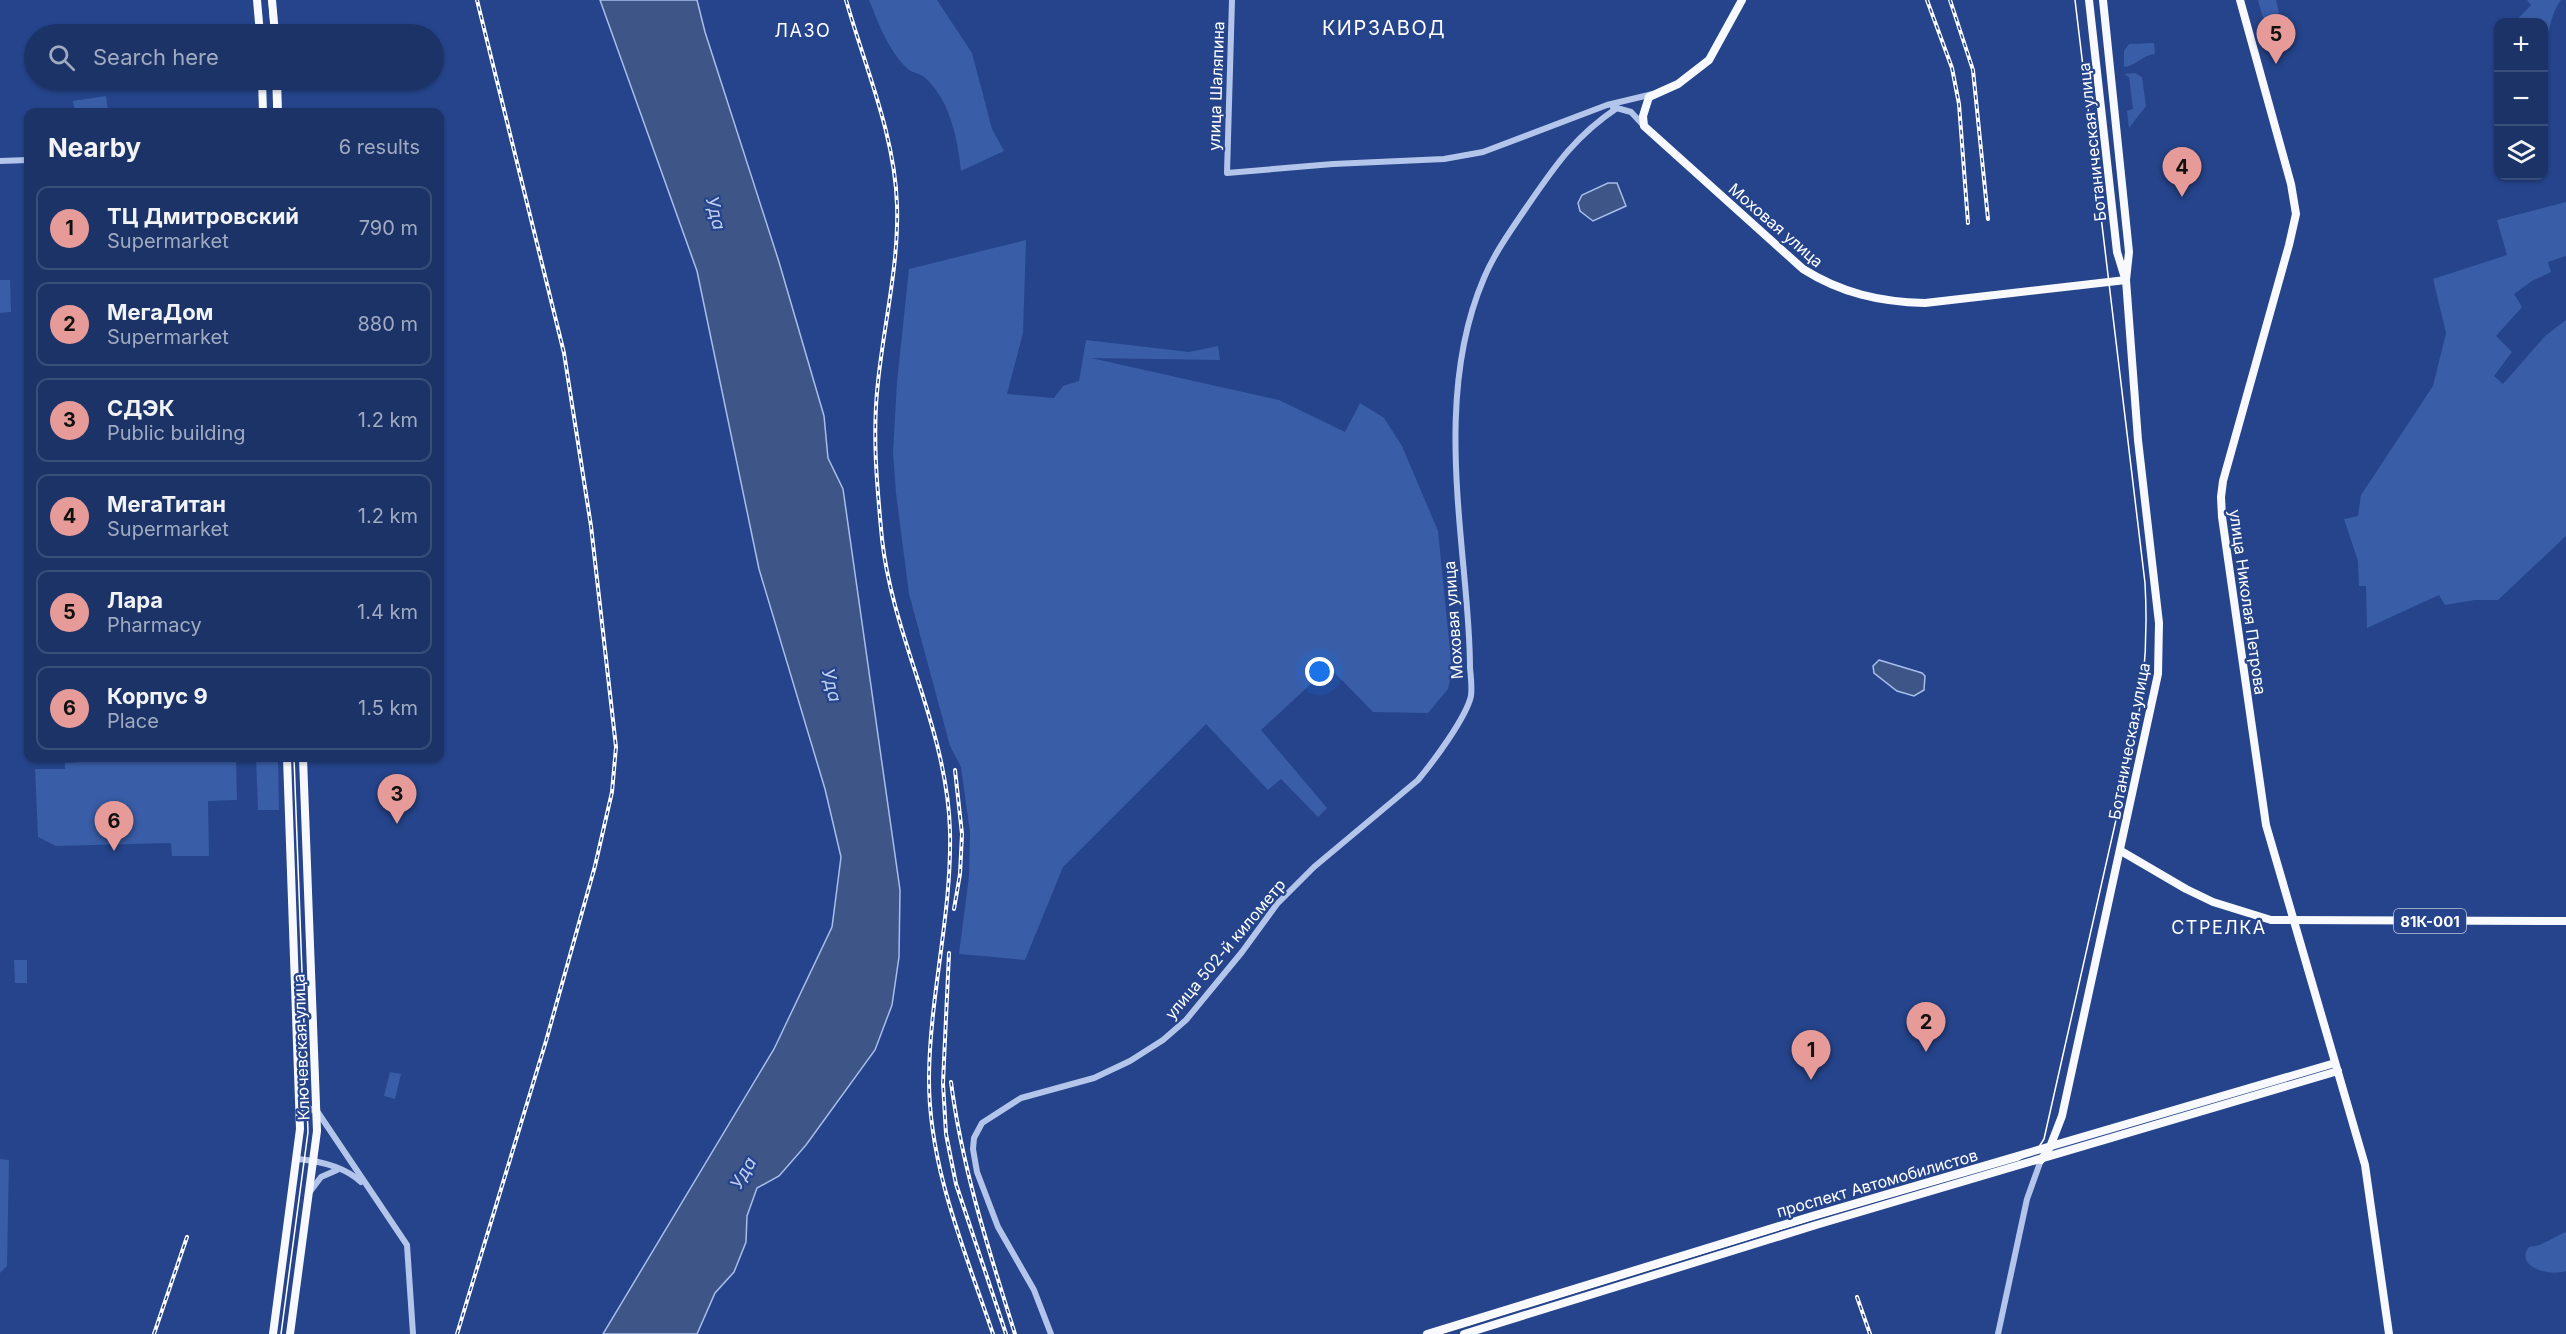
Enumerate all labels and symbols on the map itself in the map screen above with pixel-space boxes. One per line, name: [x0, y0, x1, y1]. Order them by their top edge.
pin: 5: [2256, 14, 2296, 64]
district label: КИРЗАВОД: [1322, 16, 1446, 40]
district label: ЛАЗО: [775, 20, 831, 41]
street label: улица Шаляпина: [1204, 21, 1228, 151]
street label: Ботаническая улица: [2074, 62, 2110, 222]
pin: 4: [2162, 148, 2202, 197]
street label: Моховая улица: [1725, 179, 1827, 271]
water label: Уда: [702, 194, 730, 232]
street label: улица Николая Петрова: [2225, 508, 2271, 696]
street label: Моховая улица: [1439, 560, 1467, 680]
your location: [1305, 657, 1334, 686]
street label: Ботаническая улица: [2104, 661, 2154, 821]
water label: Уда: [818, 666, 846, 704]
pin: 3: [378, 774, 416, 824]
pin: 6: [94, 802, 134, 851]
street label: улица 502-й километр: [1160, 875, 1290, 1023]
road number: 81К-001: [2394, 909, 2466, 933]
district label: СТРЕЛКА: [2171, 917, 2267, 938]
street label: Ключевская улица: [288, 973, 314, 1121]
pin: 2: [1906, 1002, 1946, 1052]
pin: 1: [1792, 1030, 1830, 1080]
street label: проспект Автомобилистов: [1774, 1145, 1980, 1221]
water label: Уда: [725, 1153, 761, 1193]

